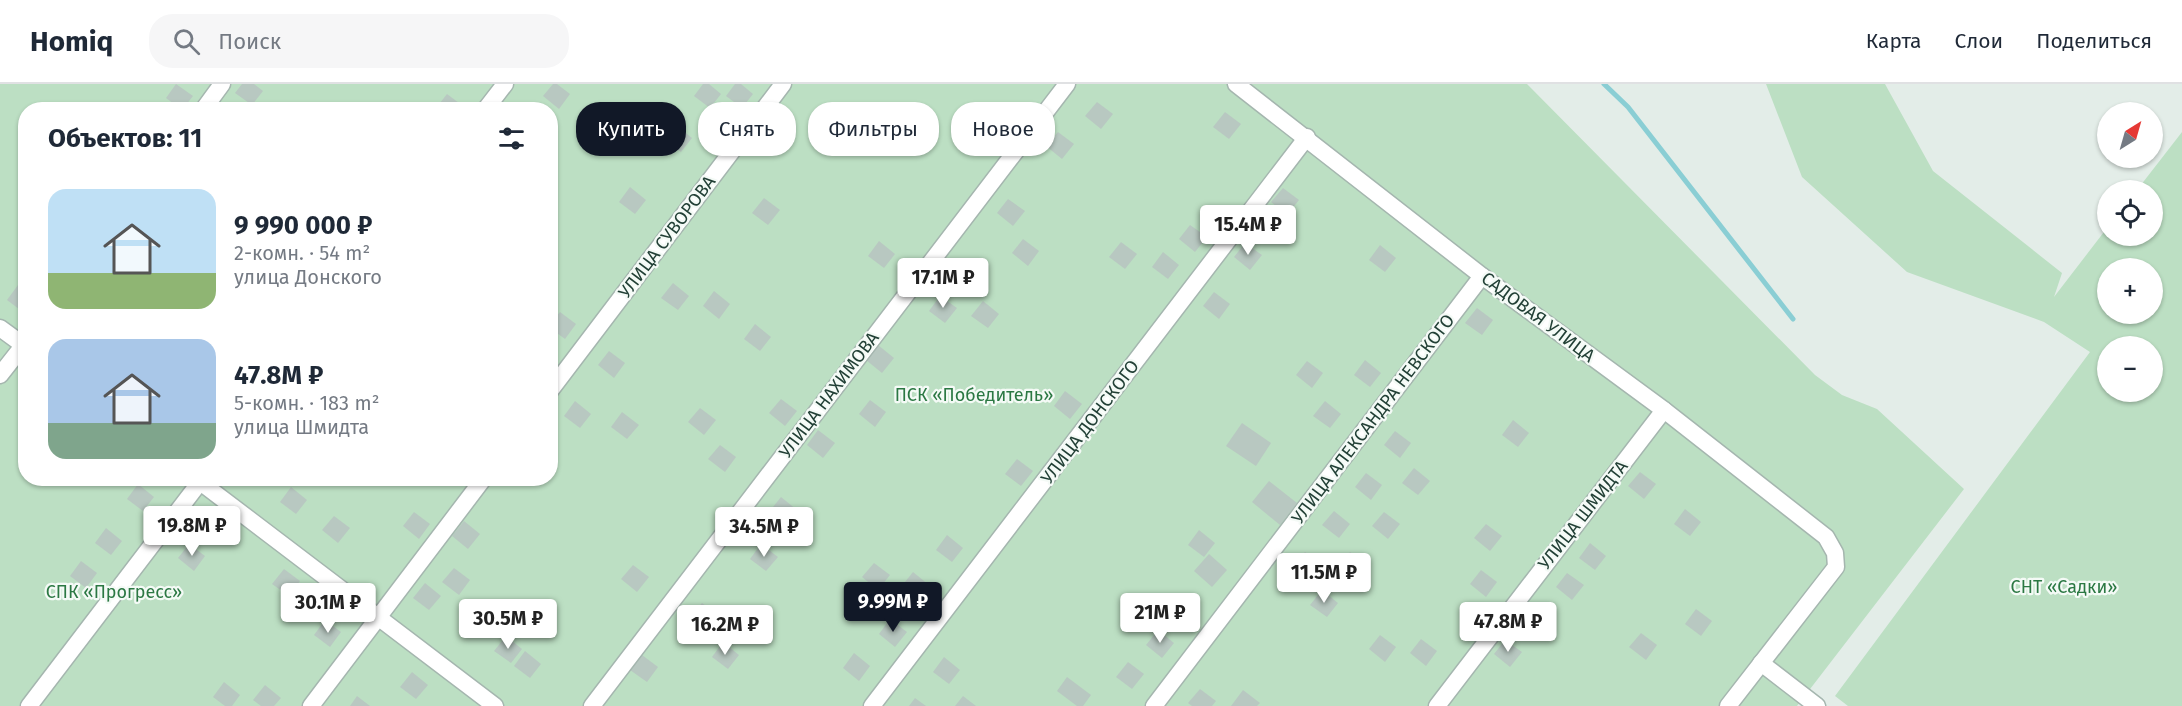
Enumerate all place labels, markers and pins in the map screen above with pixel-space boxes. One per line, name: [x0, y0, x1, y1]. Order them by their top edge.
pin: 15.4M ₽: [1193, 205, 1303, 256]
pin: 17.1M ₽: [888, 258, 998, 309]
pin: 19.8M ₽: [137, 506, 247, 557]
pin: 34.5M ₽: [709, 507, 819, 558]
pin: 11.5M ₽: [1269, 553, 1379, 604]
pin: 9.99M ₽: [838, 582, 948, 633]
pin: 30.1M ₽: [273, 583, 383, 634]
pin: 21M ₽: [1118, 593, 1202, 644]
pin: 30.5M ₽: [453, 599, 563, 650]
pin: 47.8M ₽: [1453, 602, 1563, 653]
pin: 16.2M ₽: [670, 605, 780, 656]

